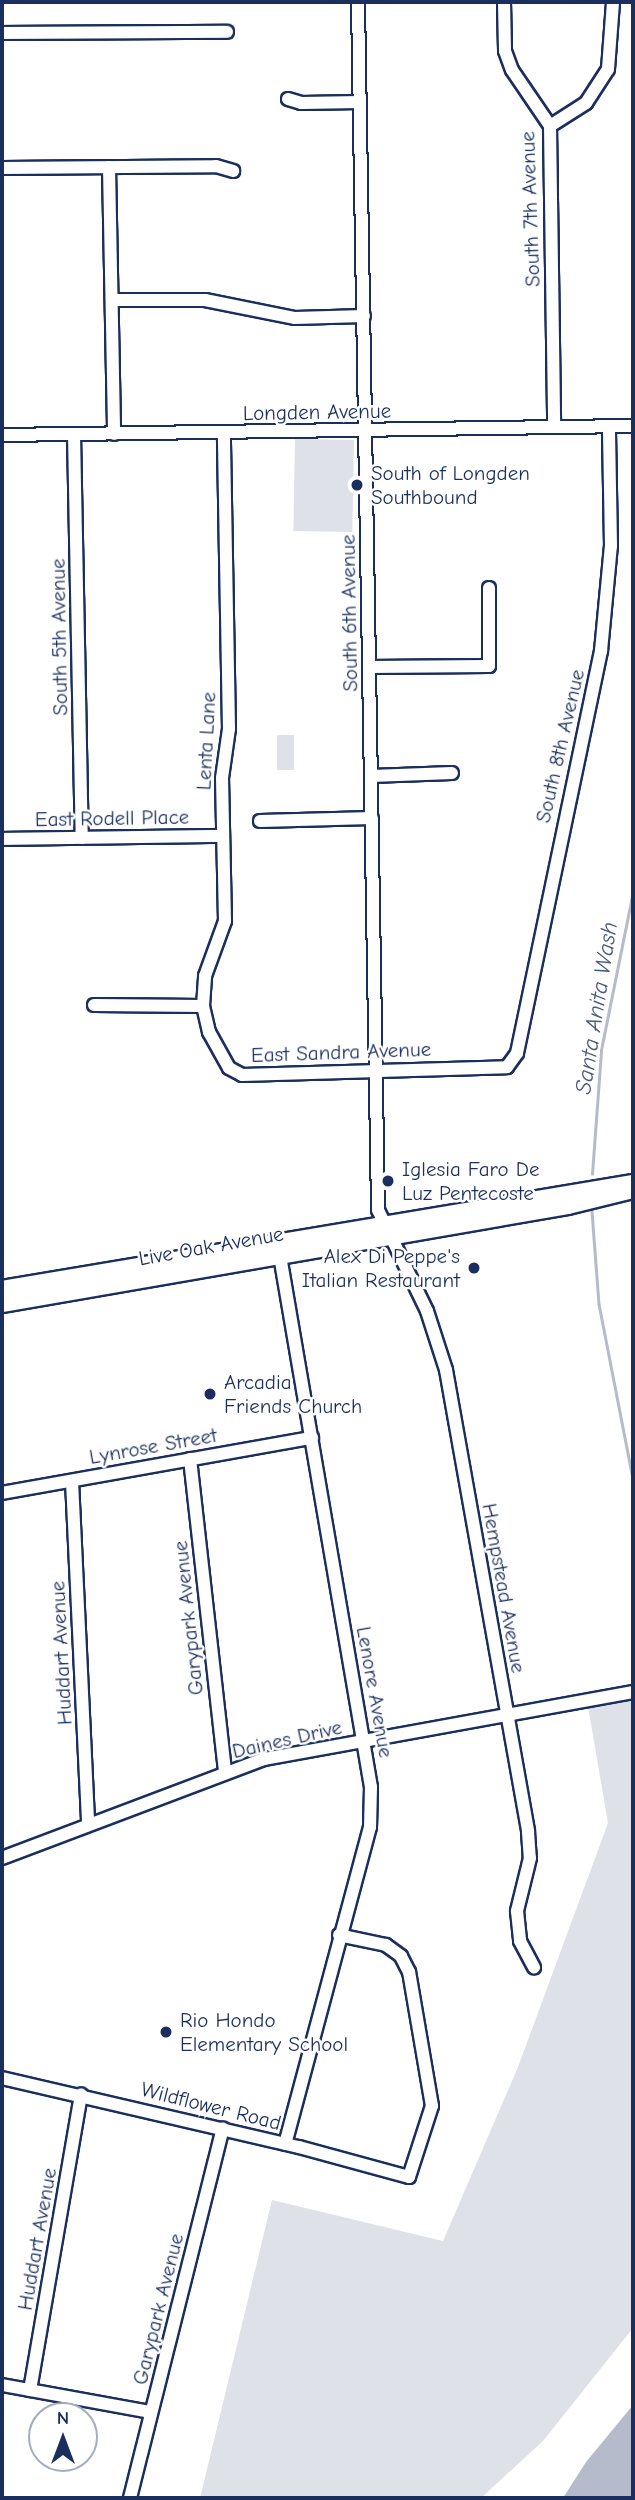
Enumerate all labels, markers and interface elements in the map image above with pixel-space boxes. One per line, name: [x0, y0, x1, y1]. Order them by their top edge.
street label: South 7th Avenue: [515, 131, 545, 287]
street label: Longden Avenue: [243, 398, 391, 426]
place label: South of Longden Southbound: [371, 460, 530, 510]
marker: South of Longden Southbound: [349, 477, 365, 493]
street label: South 6th Avenue: [335, 534, 363, 692]
street label: South 5th Avenue: [45, 558, 73, 716]
street label: South 8th Avenue: [530, 667, 590, 825]
street label: Lenta Lane: [191, 691, 221, 791]
street label: East Rodell Place: [35, 804, 189, 832]
water label: Santa Anita Wash: [570, 920, 624, 1096]
street label: East Sandra Avenue: [251, 1036, 431, 1068]
place label: Iglesia Faro De Luz Pentecoste: [402, 1156, 539, 1206]
marker: Iglesia Faro De Luz Pentecoste: [380, 1173, 396, 1189]
street label: Live Oak Avenue: [137, 1221, 285, 1271]
place label: Alex Di Peppe's Italian Restaurant: [302, 1243, 460, 1293]
marker: Alex Di Peppe's Italian Restaurant: [466, 1260, 482, 1276]
place label: Arcadia Friends Church: [224, 1369, 362, 1419]
marker: Arcadia Friends Church: [202, 1386, 218, 1402]
street label: Lynrose Street: [87, 1422, 219, 1470]
street label: Hempstead Avenue: [477, 1501, 531, 1675]
street label: Garypark Avenue: [167, 1540, 209, 1696]
street label: Huddart Avenue: [45, 1580, 77, 1726]
street label: Lenore Avenue: [351, 1624, 399, 1760]
street label: Daines Drive: [230, 1714, 344, 1764]
place label: Rio Hondo Elementary School: [180, 2007, 348, 2057]
marker: Rio Hondo Elementary School: [158, 2024, 174, 2040]
street label: Wildflower Road: [138, 2076, 284, 2136]
street label: Huddart Avenue: [12, 2166, 62, 2312]
street label: Garypark Avenue: [127, 2231, 189, 2387]
north arrow: [28, 2402, 98, 2472]
text: N: [57, 2407, 69, 2429]

